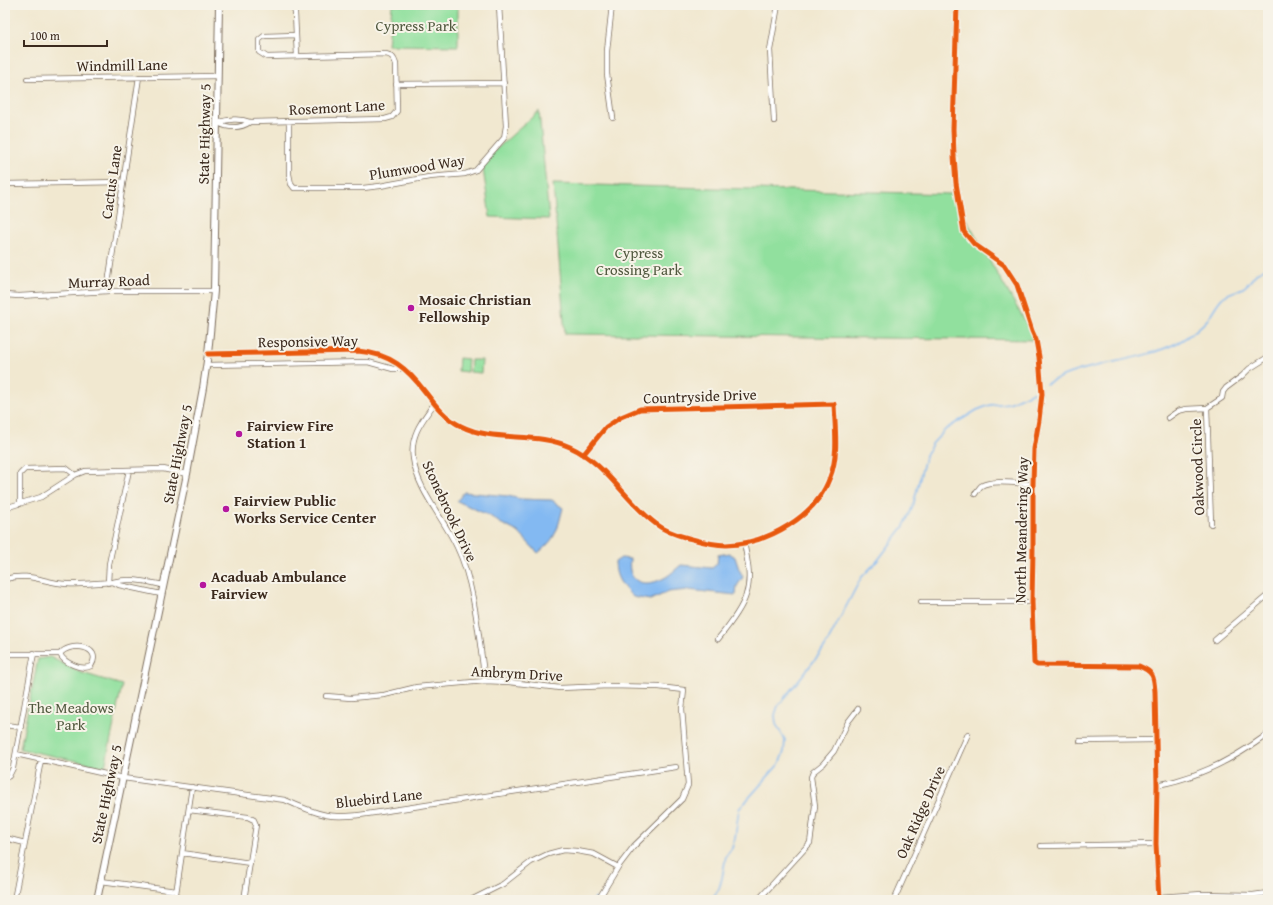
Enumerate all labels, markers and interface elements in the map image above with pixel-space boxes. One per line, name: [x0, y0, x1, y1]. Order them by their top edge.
park label: Cypress Park: [376, 15, 457, 36]
scale bar: [24, 22, 107, 48]
text: 100 m: [30, 27, 60, 44]
street label: Windmill Lane: [76, 54, 168, 76]
street label: State Highway 5: [193, 83, 215, 185]
street label: Rosemont Lane: [288, 94, 386, 120]
street label: Cactus Lane: [95, 144, 127, 220]
street label: Plumwood Way: [368, 149, 467, 185]
park label: Cypress Crossing Park: [596, 242, 682, 280]
street label: Murray Road: [68, 269, 150, 293]
place label: Mosaic Christian Fellowship: [419, 289, 531, 327]
marker: Mosaic Christian Fellowship: [406, 303, 416, 313]
street label: Responsive Way: [258, 330, 359, 352]
street label: Countryside Drive: [643, 384, 757, 408]
street label: State Highway 5: [157, 402, 197, 506]
place label: Fairview Fire Station 1: [247, 415, 334, 453]
street label: Oakwood Circle: [1185, 418, 1209, 516]
marker: Fairview Fire Station 1: [234, 429, 244, 439]
street label: North Meandering Way: [1009, 456, 1033, 604]
street label: Stonebrook Drive: [417, 457, 483, 565]
place label: Fairview Public Works Service Center: [234, 490, 376, 528]
marker: Fairview Public Works Service Center: [221, 504, 231, 514]
place label: Acaduab Ambulance Fairview: [211, 566, 346, 604]
marker: Acaduab Ambulance Fairview: [198, 580, 208, 590]
street label: Ambrym Drive: [471, 660, 563, 686]
park label: The Meadows Park: [28, 697, 114, 735]
street label: State Highway 5: [85, 742, 127, 846]
street label: Oak Ridge Drive: [890, 762, 950, 862]
street label: Bluebird Lane: [335, 783, 423, 813]

